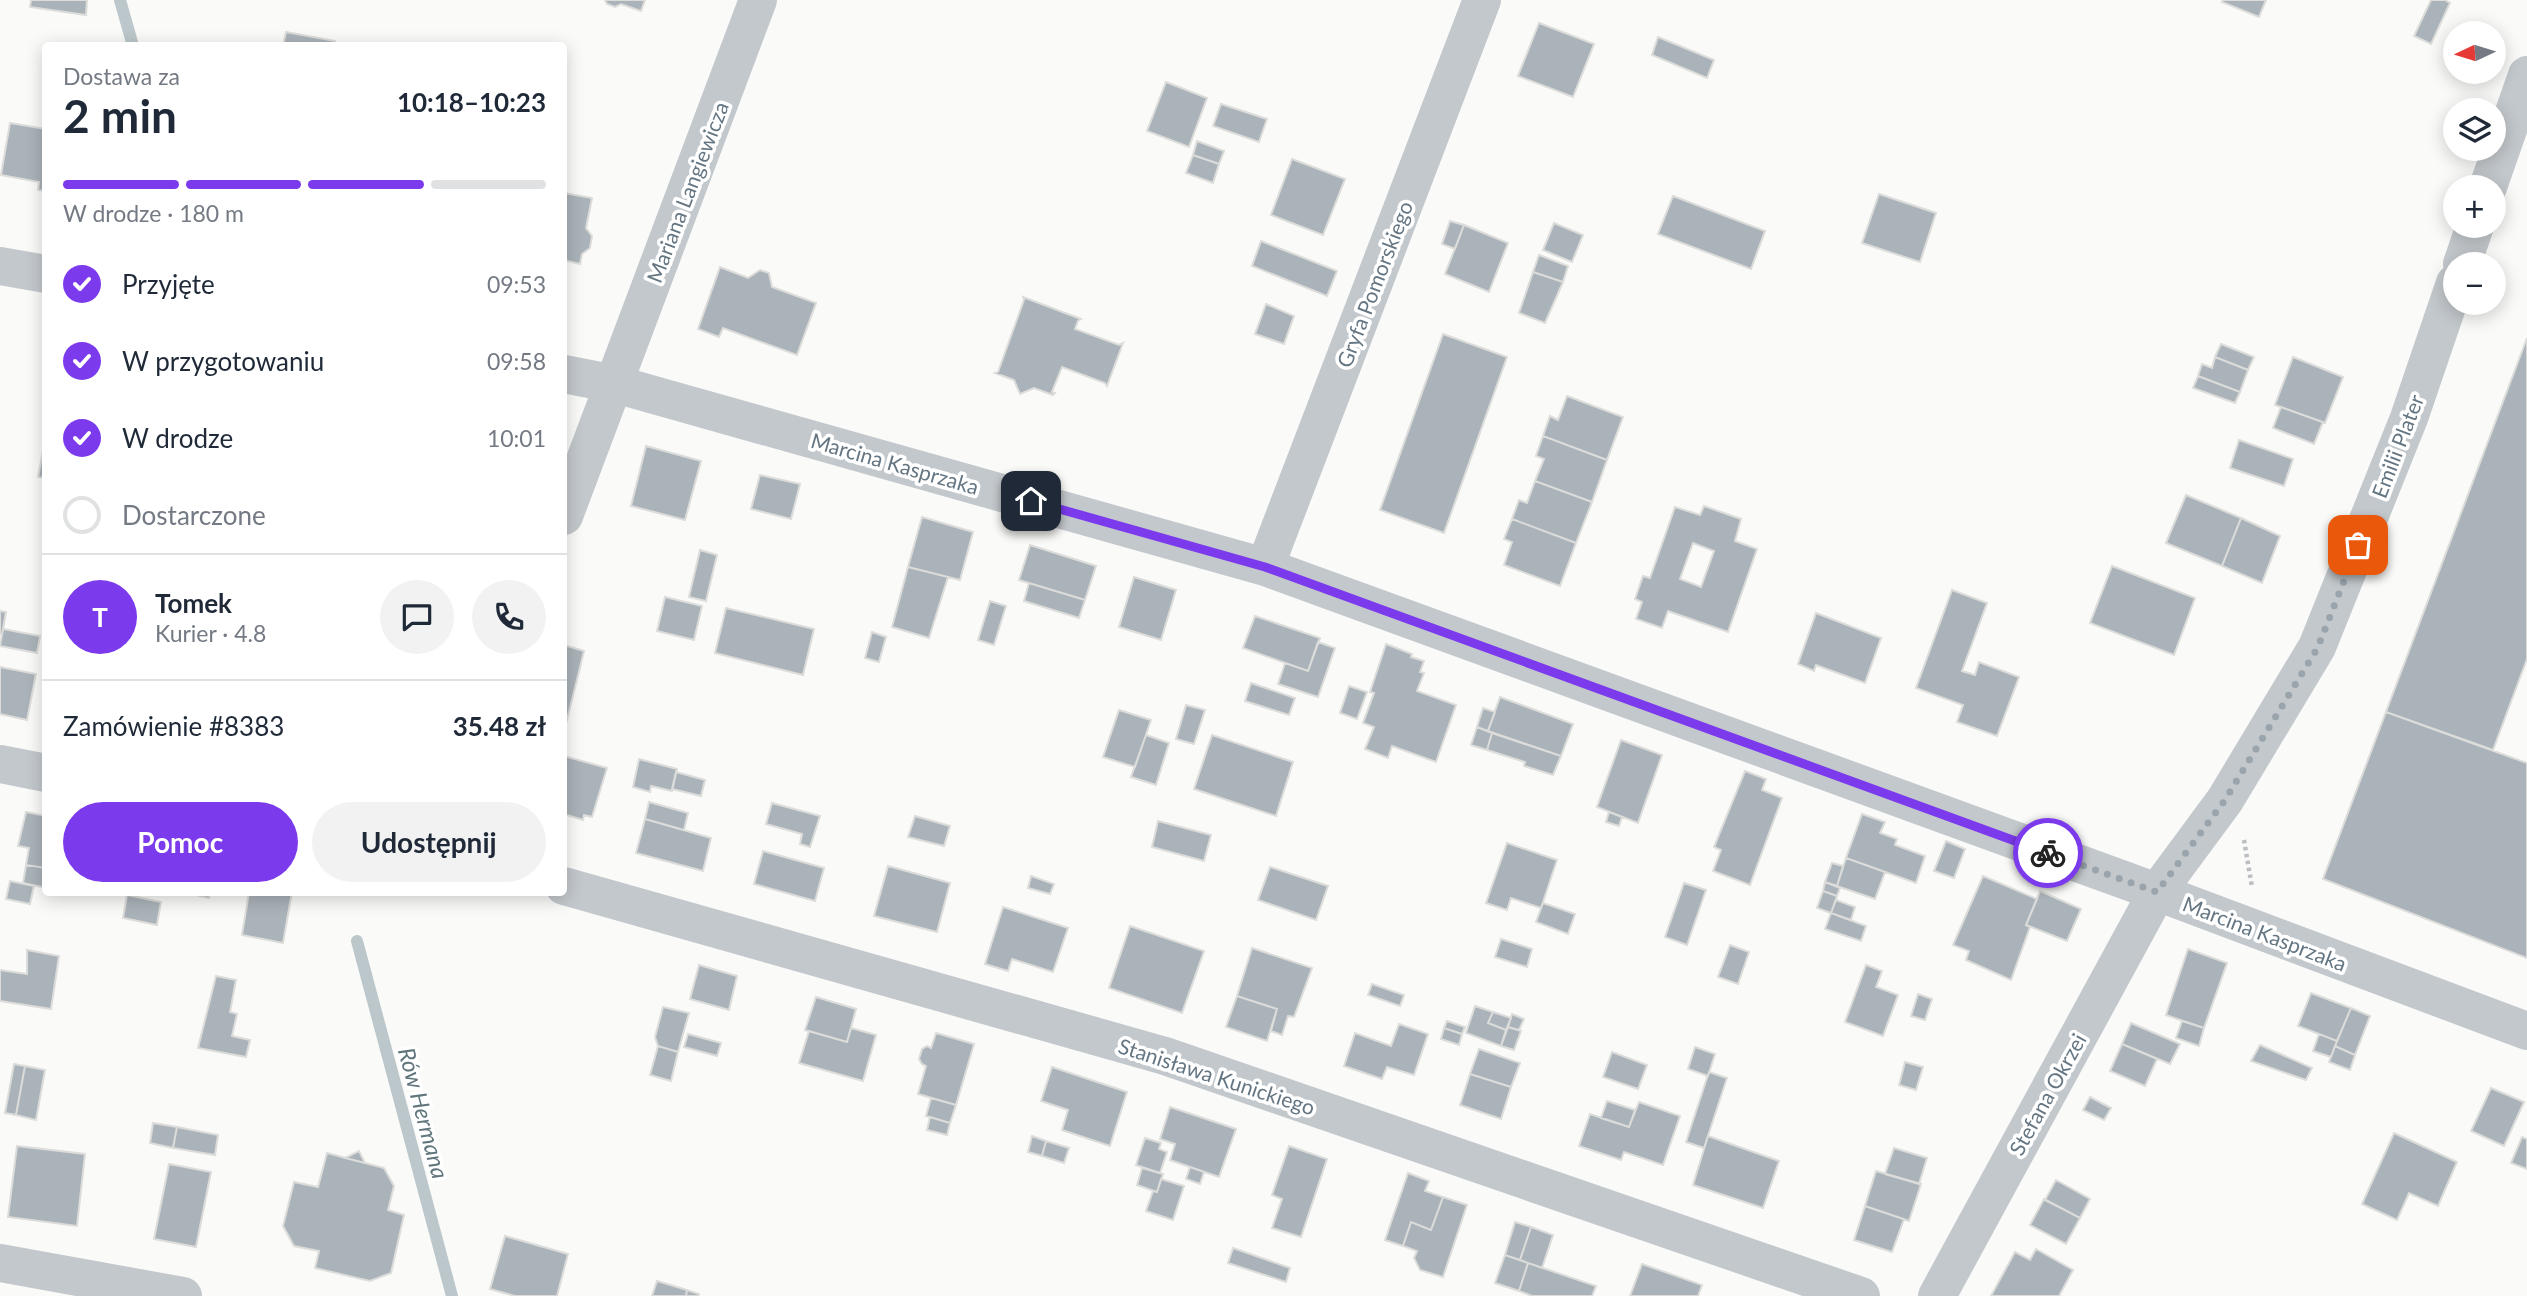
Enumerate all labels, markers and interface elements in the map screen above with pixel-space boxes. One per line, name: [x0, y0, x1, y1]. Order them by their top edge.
north arrow: [2443, 21, 2506, 84]
map controls: [2443, 21, 2506, 315]
text: Dostawa za: [63, 62, 180, 90]
text: 10:18–10:23: [397, 86, 546, 118]
text: 2 min: [63, 88, 177, 143]
street label: Mariana Langiewicza: [641, 98, 733, 286]
button: layers: [2443, 98, 2506, 161]
button: +: [2443, 175, 2506, 238]
street label: Gryfa Pomorskiego: [1331, 197, 1417, 371]
text: W drodze · 180 m: [63, 199, 244, 227]
button: −: [2443, 252, 2506, 315]
icon: check: [63, 265, 101, 303]
text: Przyjęte: [122, 268, 215, 300]
text: 09:53: [487, 270, 546, 298]
icon: check: [63, 342, 101, 380]
text: W przygotowaniu: [122, 345, 324, 377]
text: 09:58: [487, 347, 546, 375]
street label: Emilii Plater: [2366, 391, 2428, 501]
icon: check: [63, 419, 101, 457]
text: W drodze: [122, 422, 233, 454]
text: 10:01: [487, 424, 546, 452]
street label: Marcina Kasprzaka: [808, 427, 982, 499]
pin: [1001, 471, 1061, 531]
icon: home: [1012, 482, 1050, 520]
text: Dostarczone: [122, 499, 266, 531]
pin: [2328, 515, 2388, 575]
icon: bag: [2339, 526, 2377, 564]
button: chat: [380, 580, 454, 654]
button: phone: [472, 580, 546, 654]
text: Tomek: [155, 587, 232, 619]
text: T: [92, 601, 108, 633]
text: Kurier · 4.8: [155, 619, 266, 647]
text: Zamówienie #8383: [63, 710, 284, 742]
text: 35.48 zł: [453, 710, 546, 742]
button: Pomoc: [63, 802, 298, 882]
button: Udostępnij: [312, 802, 546, 882]
courier: [2013, 818, 2083, 888]
icon: bike: [2029, 834, 2067, 872]
street label: Marcina Kasprzaka: [2180, 890, 2350, 976]
street label: Stefana Okrzei: [2003, 1029, 2091, 1159]
street label: Stanisława Kunickiego: [1116, 1032, 1318, 1120]
water label: Rów Hermana: [393, 1044, 455, 1182]

